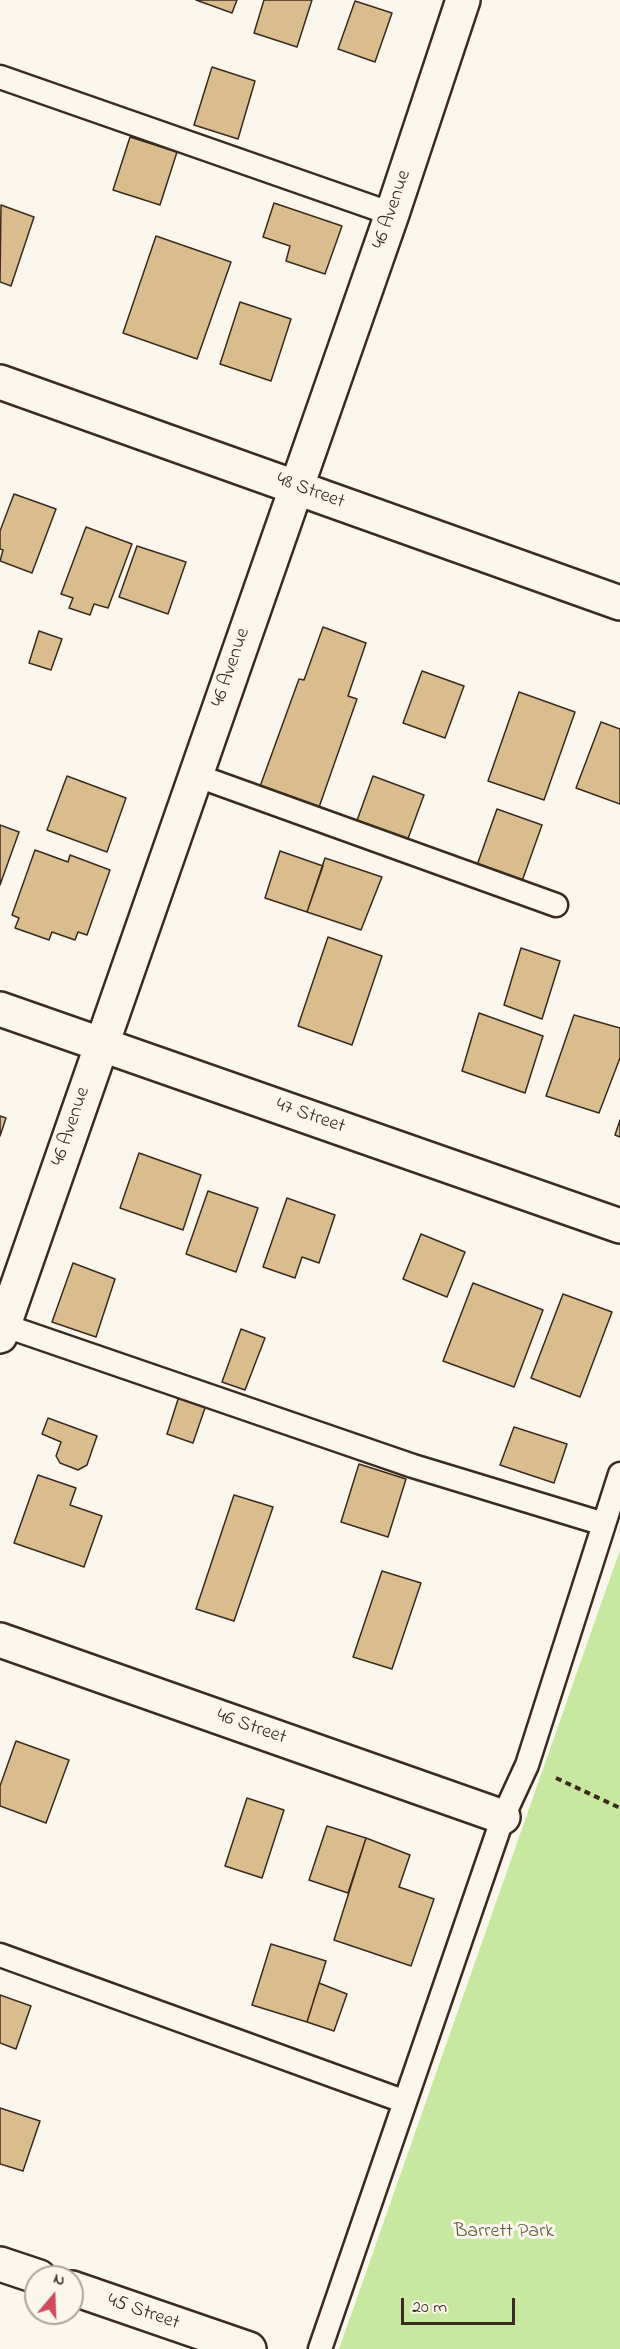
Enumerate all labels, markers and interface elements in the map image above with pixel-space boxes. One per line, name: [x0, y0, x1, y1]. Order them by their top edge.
street label: 46 Avenue: [368, 167, 418, 253]
street label: 48 Street: [272, 469, 348, 515]
street label: 46 Avenue: [207, 625, 257, 711]
street label: 46 Avenue: [47, 1084, 97, 1170]
street label: 47 Street: [272, 1094, 348, 1140]
street label: 46 Street: [213, 1705, 289, 1751]
park label: Barrett Park: [454, 2221, 554, 2245]
north arrow: [24, 2265, 84, 2325]
text: N: [50, 2267, 68, 2293]
scale bar: [404, 2286, 518, 2324]
street label: 45 Street: [104, 2289, 182, 2337]
text: 20 m: [412, 2295, 447, 2321]

